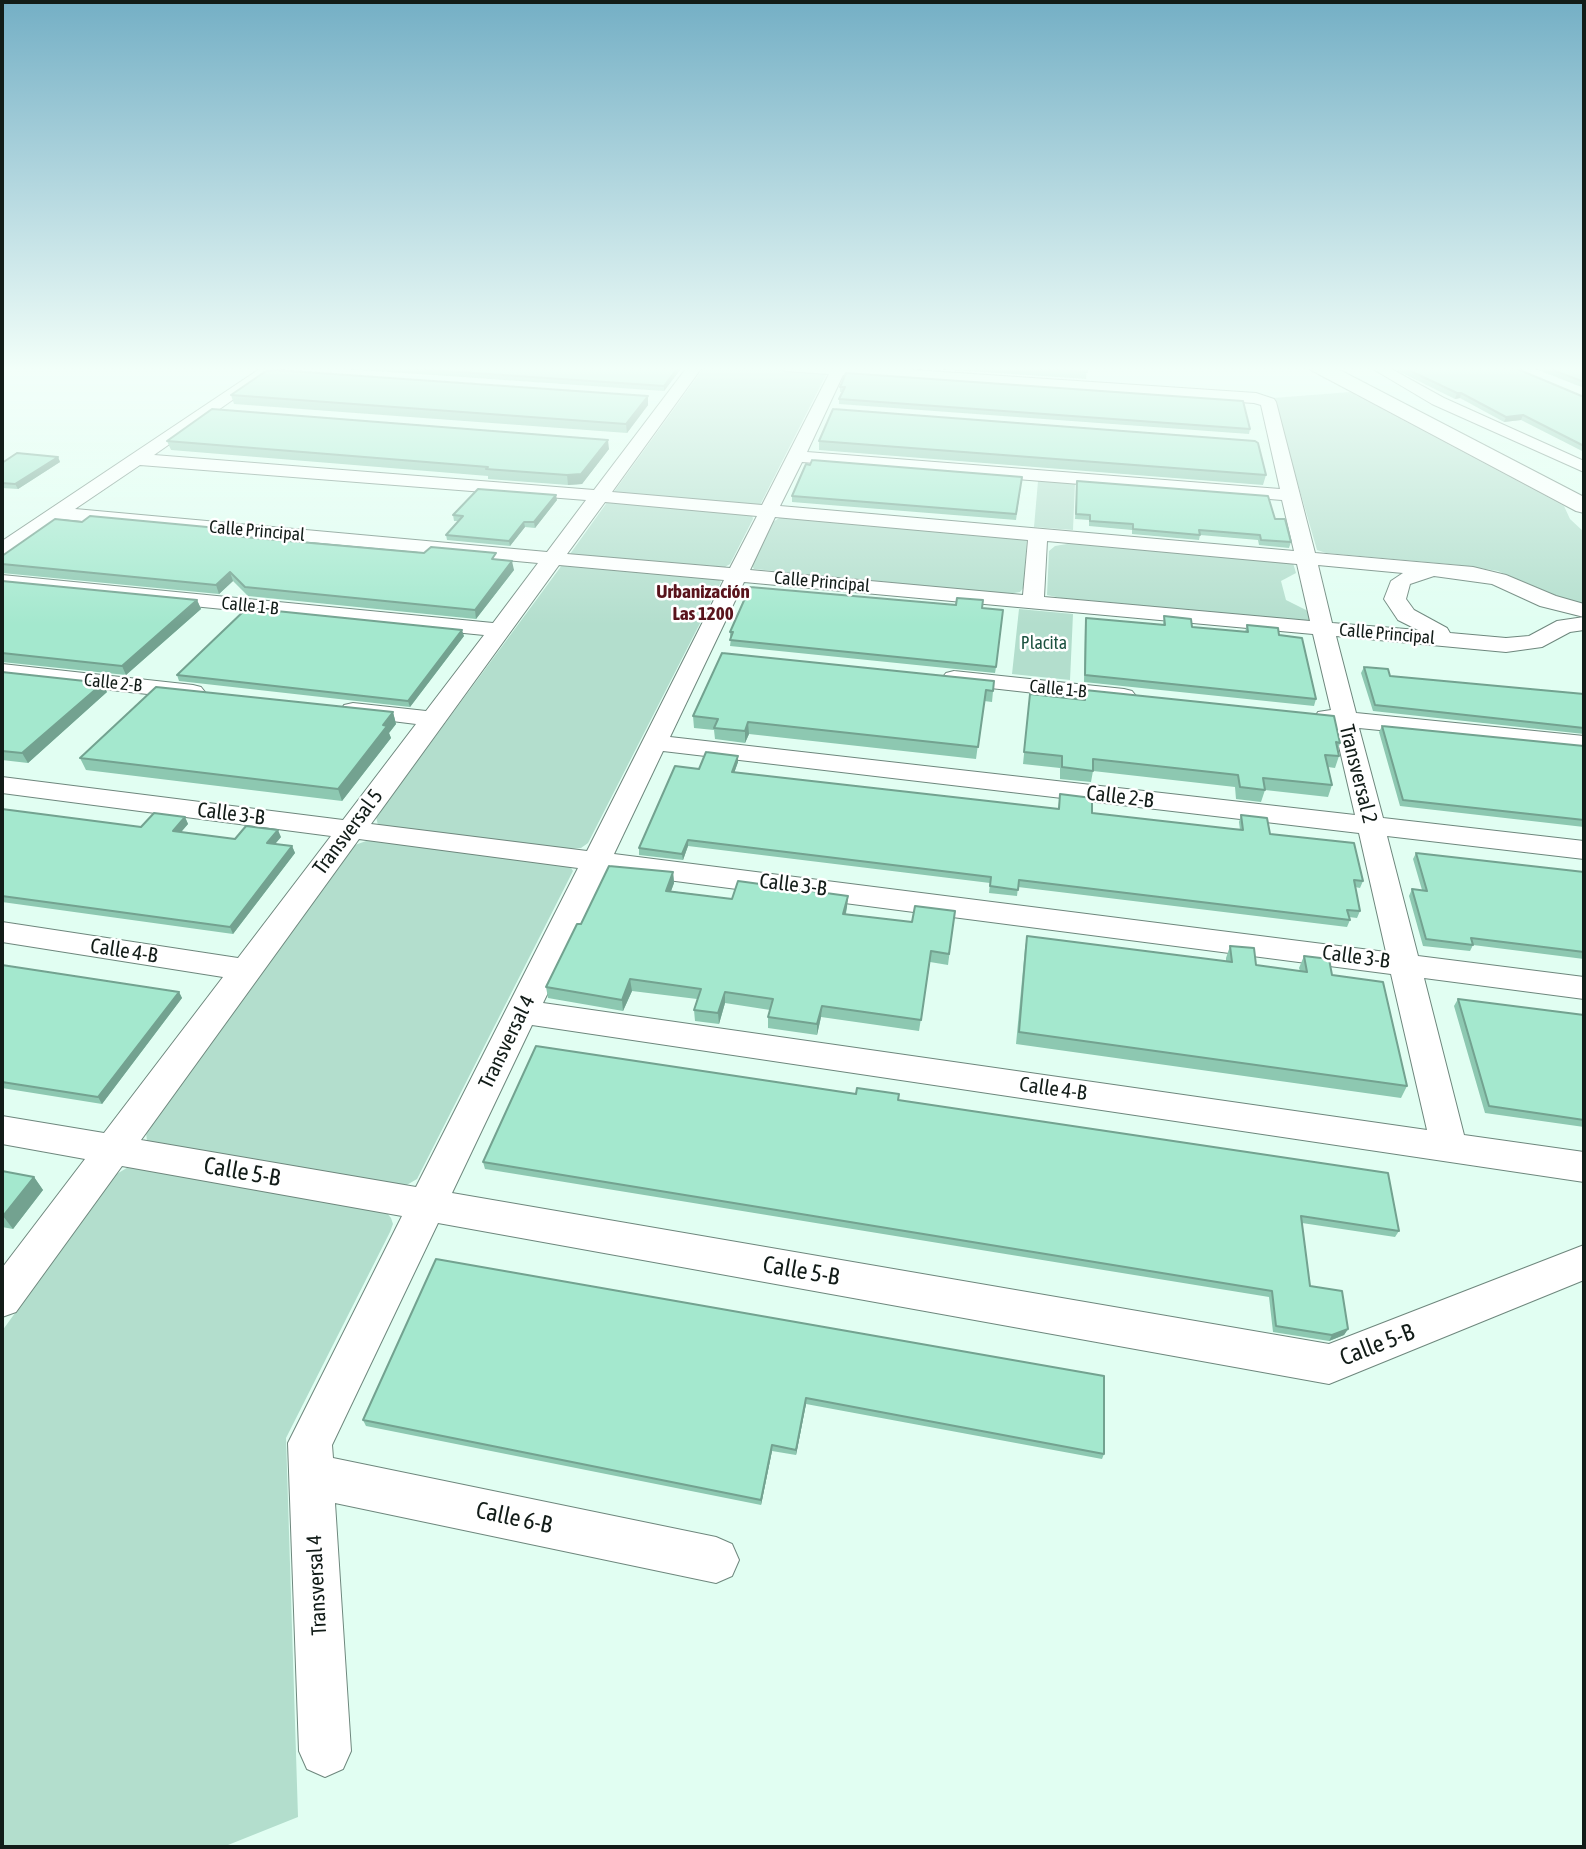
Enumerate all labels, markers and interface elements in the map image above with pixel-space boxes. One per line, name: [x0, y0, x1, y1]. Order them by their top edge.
street label: Calle Principal: [208, 516, 306, 546]
street label: Calle Principal: [773, 567, 871, 597]
district label: Urbanización Las 1200: [656, 581, 750, 625]
street label: Calle 1-B: [220, 592, 280, 620]
street label: Calle Principal: [1338, 619, 1436, 649]
park label: Placita: [1021, 632, 1067, 654]
street label: Calle 2-B: [83, 669, 143, 697]
street label: Calle 1-B: [1028, 675, 1088, 703]
street label: Transversal 2: [1334, 722, 1382, 826]
street label: Calle 2-B: [1085, 780, 1155, 814]
street label: Transversal 5: [308, 784, 388, 880]
street label: Calle 3-B: [196, 797, 266, 831]
street label: Calle 3-B: [758, 868, 828, 902]
street label: Calle 4-B: [89, 933, 159, 969]
street label: Calle 3-B: [1321, 940, 1391, 974]
street label: Transversal 4: [474, 991, 540, 1093]
street label: Calle 4-B: [1018, 1072, 1088, 1106]
street label: Calle 5-B: [201, 1151, 283, 1193]
street label: Calle 5-B: [760, 1250, 842, 1292]
street label: Calle 5-B: [1336, 1318, 1418, 1372]
street label: Calle 6-B: [473, 1496, 555, 1540]
street label: Transversal 4: [302, 1534, 332, 1636]

